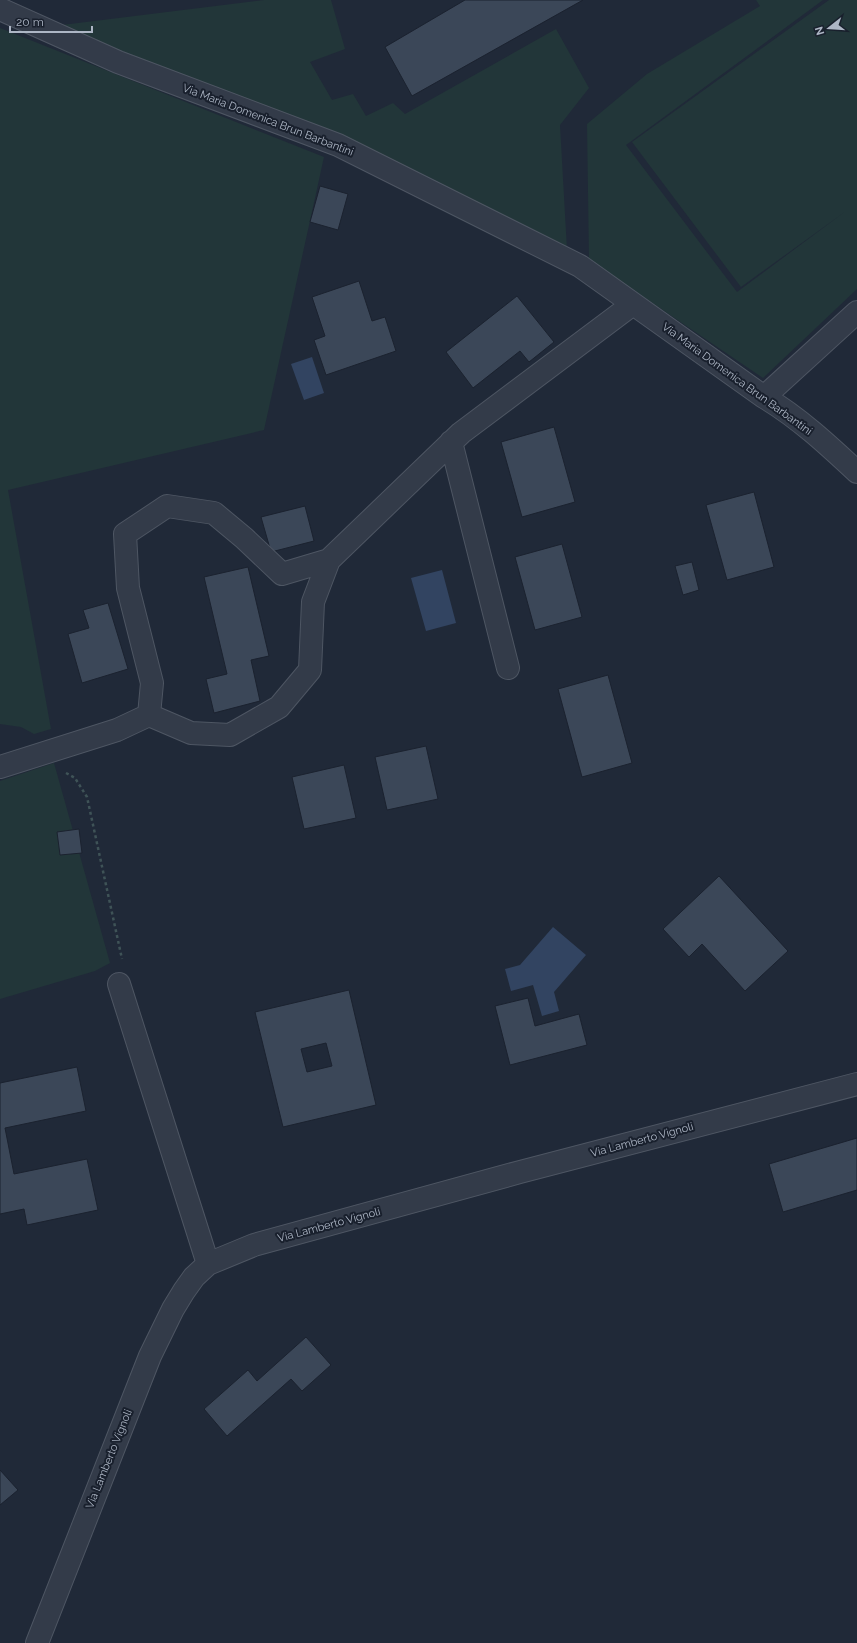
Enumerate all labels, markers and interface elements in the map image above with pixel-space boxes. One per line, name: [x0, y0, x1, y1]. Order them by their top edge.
scale bar: [10, 8, 92, 34]
north arrow: [809, 8, 849, 48]
text: 20 m: [16, 15, 44, 29]
text: N: [812, 25, 827, 37]
street label: Via Maria Domenica Brun Barbantini: [181, 81, 355, 159]
street label: Via Maria Domenica Brun Barbantini: [660, 320, 814, 438]
street label: Via Lamberto Vignoli: [589, 1120, 695, 1160]
street label: Via Lamberto Vignoli: [276, 1205, 382, 1245]
street label: Via Lamberto Vignoli: [83, 1407, 135, 1511]

